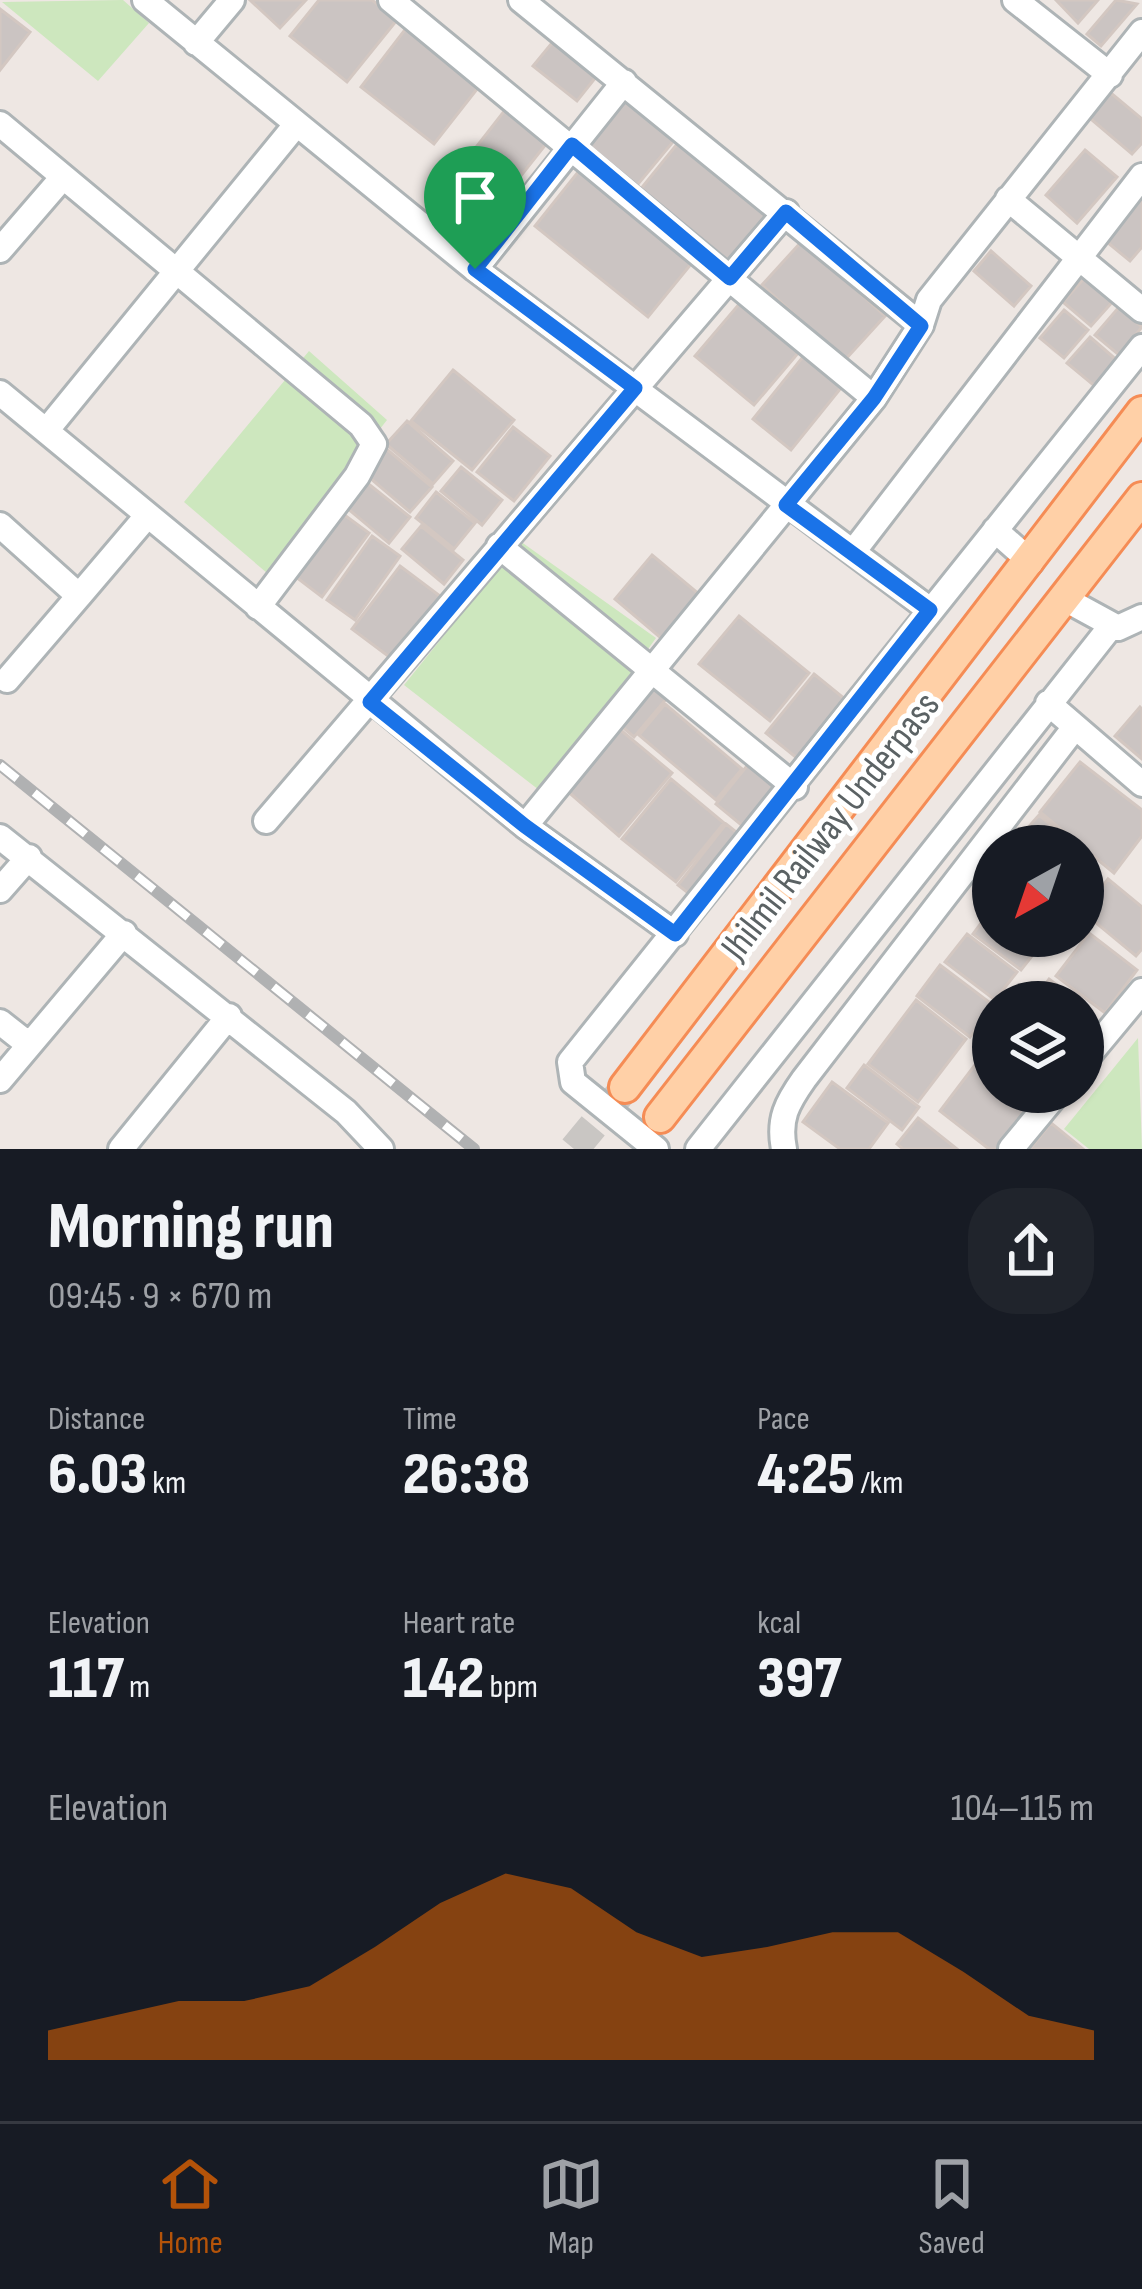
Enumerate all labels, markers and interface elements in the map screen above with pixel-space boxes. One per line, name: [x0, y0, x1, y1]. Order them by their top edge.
pin: [424, 146, 526, 269]
icon: arrive: [442, 164, 508, 230]
street label: Jhilmil Railway Underpass: [711, 683, 950, 971]
north arrow: [972, 825, 1104, 957]
map controls: [972, 825, 1104, 1113]
button: layers: [972, 981, 1104, 1113]
text: Morning run: [48, 1188, 334, 1267]
button: share: [968, 1188, 1094, 1314]
text: 09:45 · 9 × 670 m: [48, 1273, 272, 1320]
text: Distance: [48, 1399, 145, 1439]
text: Time: [403, 1399, 457, 1439]
text: Pace: [757, 1399, 810, 1439]
text: 6.03: [48, 1439, 147, 1511]
text: 26:38: [403, 1439, 530, 1511]
text: 4:25: [757, 1439, 855, 1511]
text: km: [147, 1463, 186, 1503]
text: /km: [855, 1463, 903, 1503]
text: Elevation: [48, 1603, 150, 1643]
text: Heart rate: [403, 1603, 515, 1643]
text: kcal: [757, 1603, 801, 1643]
text: 117: [48, 1643, 124, 1715]
text: 142: [403, 1643, 484, 1715]
text: 397: [757, 1643, 841, 1715]
text: m: [124, 1667, 150, 1707]
text: bpm: [484, 1667, 538, 1707]
text: Elevation: [48, 1785, 168, 1832]
text: 104–115 m: [951, 1785, 1094, 1832]
tab: Home: [157, 2151, 223, 2263]
tab: Map: [538, 2151, 604, 2263]
tab: Saved: [919, 2151, 985, 2263]

